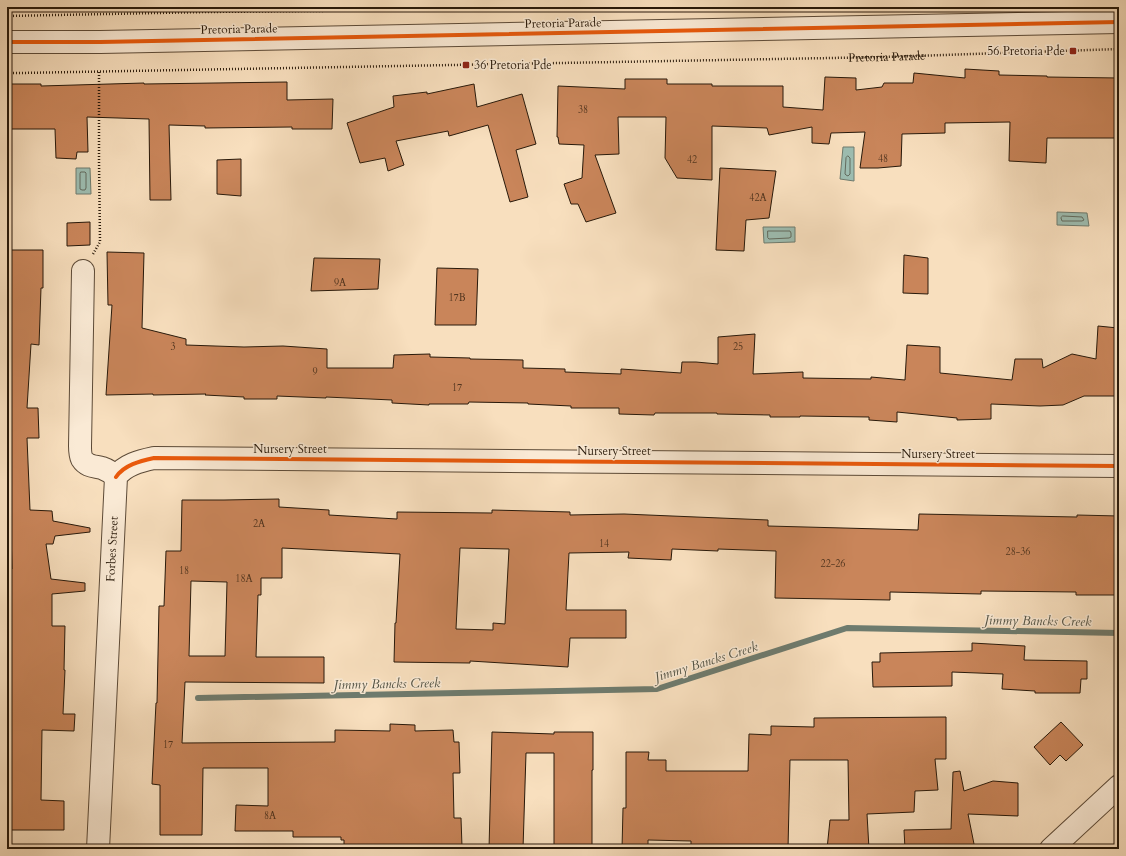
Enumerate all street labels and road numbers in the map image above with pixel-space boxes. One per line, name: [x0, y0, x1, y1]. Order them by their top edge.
street label: Pretoria Parade: [524, 14, 602, 32]
street label: Pretoria Parade: [200, 20, 278, 38]
street label: Pretoria Parade: [848, 48, 926, 66]
street label: Nursery Street: [253, 441, 327, 457]
street label: Nursery Street: [577, 443, 651, 459]
street label: Nursery Street: [901, 446, 975, 462]
street label: Forbes Street: [102, 516, 122, 582]

